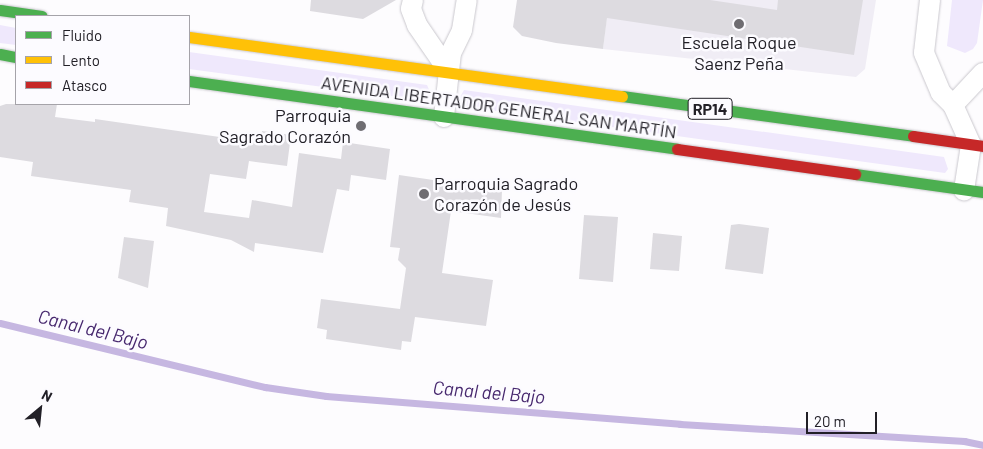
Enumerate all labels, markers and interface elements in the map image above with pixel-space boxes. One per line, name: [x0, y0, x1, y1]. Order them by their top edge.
legend: [15, 15, 190, 105]
marker: Escuela Roque Saenz Peña: [733, 18, 745, 30]
text: Fluido: [62, 26, 102, 44]
place label: Escuela Roque Saenz Peña: [681, 32, 797, 74]
text: Lento: [62, 51, 100, 69]
street label: AVENIDA LIBERTADOR GENERAL SAN MARTÍN: [320, 71, 678, 143]
text: Atasco: [62, 76, 107, 94]
road number: RP14: [688, 96, 732, 122]
place label: Parroquia Sagrado Corazón: [219, 105, 351, 148]
marker: Parroquia Sagrado Corazón: [355, 120, 367, 132]
place label: Parroquia Sagrado Corazón de Jesús: [434, 173, 578, 215]
marker: Parroquia Sagrado Corazón de Jesús: [418, 188, 430, 200]
water label: Canal del Bajo: [36, 304, 150, 354]
water label: Canal del Bajo: [432, 376, 546, 408]
north arrow: [15, 384, 65, 434]
text: N: [39, 386, 55, 405]
scale bar: [808, 402, 879, 434]
text: 20 m: [814, 412, 846, 430]

